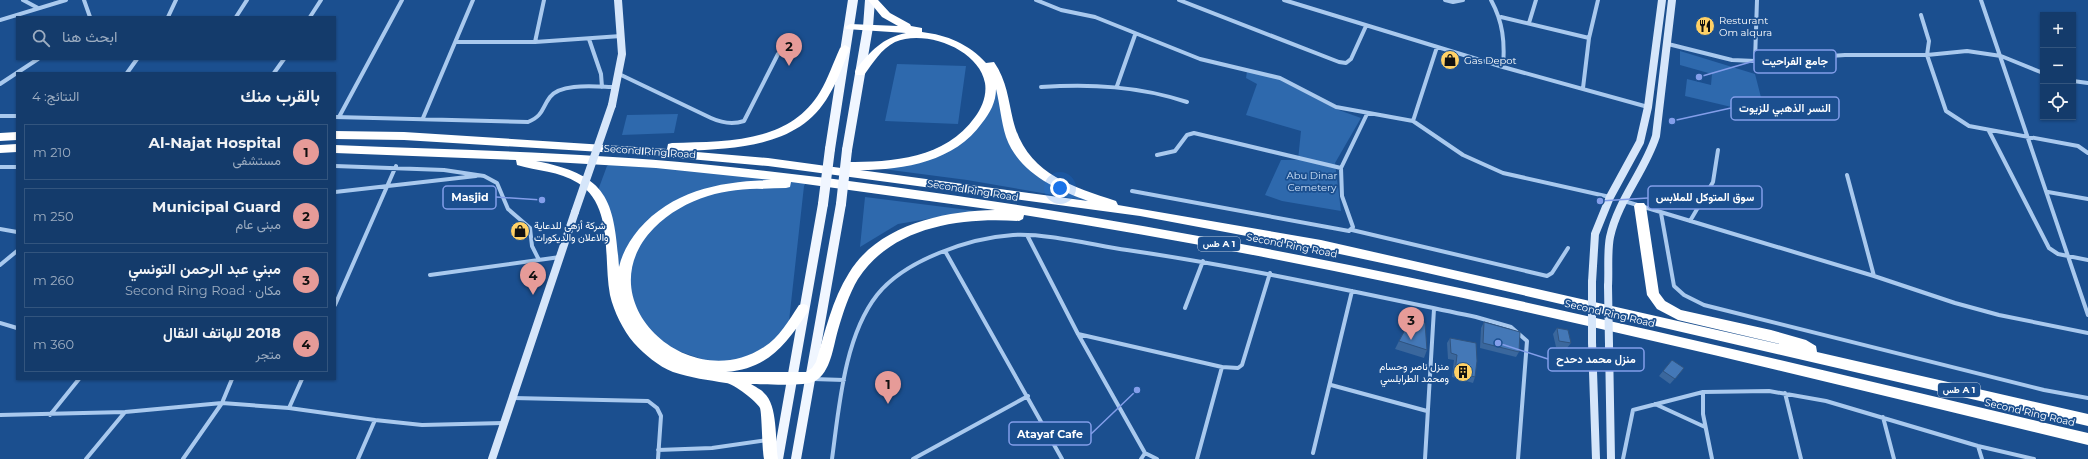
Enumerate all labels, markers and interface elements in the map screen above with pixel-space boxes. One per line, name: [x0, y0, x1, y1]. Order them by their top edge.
map controls: [2040, 12, 2076, 120]
button: +: [2040, 12, 2076, 48]
place label: Resturant Om alqura: [1719, 14, 1772, 39]
restaurant icon: Resturant Om alqura: [1694, 15, 1716, 37]
search box: [16, 16, 336, 60]
icon: search: [30, 27, 52, 49]
text: ابحث هنا: [62, 27, 117, 46]
pin: 2: [776, 33, 802, 66]
button: −: [2040, 48, 2076, 84]
shop icon: Gas Depot: [1439, 49, 1461, 71]
callout: جامع الفراحيت: [1754, 50, 1836, 73]
place label: Gas Depot: [1464, 54, 1517, 67]
text: جامع الفراحيت: [1762, 54, 1829, 69]
button: locate: [2040, 84, 2076, 120]
text: بالقرب منك: [241, 86, 320, 106]
text: النتائج: 4: [32, 88, 79, 104]
callout: النسر الذهبي للزيوت: [1731, 97, 1839, 120]
text: النسر الذهبي للزيوت: [1739, 101, 1831, 117]
text: Al-Najat Hospital: [148, 133, 281, 152]
street label: Second Ring Road: [603, 142, 697, 161]
text: 210 m: [33, 144, 71, 160]
text: 1: [303, 144, 309, 160]
text: مستشفى: [233, 152, 281, 168]
park label: Abu Dinar Cemetery: [1287, 169, 1337, 194]
street label: Second Ring Road: [926, 177, 1020, 204]
your location: [1050, 178, 1070, 198]
callout: Masjid: [443, 186, 496, 209]
callout: سوق المتوكل للملابس: [1648, 186, 1762, 209]
text: Masjid: [451, 190, 489, 204]
text: سوق المتوكل للملابس: [1656, 190, 1755, 204]
text: Municipal Guard: [152, 197, 281, 216]
text: 250 m: [33, 208, 74, 224]
text: 2: [302, 208, 310, 224]
text: مبنى عام: [235, 216, 281, 232]
place label: شركة أزهى للدعاية والاعلان والديكورات: [534, 219, 609, 244]
shop icon: شركة أزهى للدعاية والاعلان والديكورات: [509, 220, 531, 242]
street label: Second Ring Road: [1245, 230, 1339, 261]
road number: طس A 1: [1198, 237, 1240, 251]
text: مبني عبد الرحمن التونسي: [128, 259, 281, 278]
pin: 4: [520, 262, 546, 295]
text: 260 m: [33, 272, 74, 288]
text: 3: [302, 272, 310, 288]
text: مكان · Second Ring Road: [125, 282, 281, 298]
street label: Second Ring Road: [1563, 297, 1656, 330]
pin: 3: [1398, 307, 1424, 340]
text: 2018 للهاتف النقال: [163, 323, 281, 342]
text: 360 m: [33, 336, 74, 352]
text: 4: [302, 336, 310, 352]
text: متجر: [256, 346, 281, 362]
callout: منزل محمد دحدح: [1548, 348, 1644, 371]
text: منزل محمد دحدح: [1556, 352, 1636, 367]
place label: منزل ناصر وحسام ومحمد الطرابلسي: [1379, 360, 1449, 387]
building icon: منزل ناصر وحسام ومحمد الطرابلسي: [1452, 361, 1474, 383]
pin: 1: [875, 371, 901, 404]
road number: طس A 1: [1938, 383, 1980, 397]
street label: Second Ring Road: [1983, 396, 2076, 429]
callout: Atayaf Cafe: [1009, 422, 1091, 445]
text: Atayaf Cafe: [1016, 427, 1083, 441]

